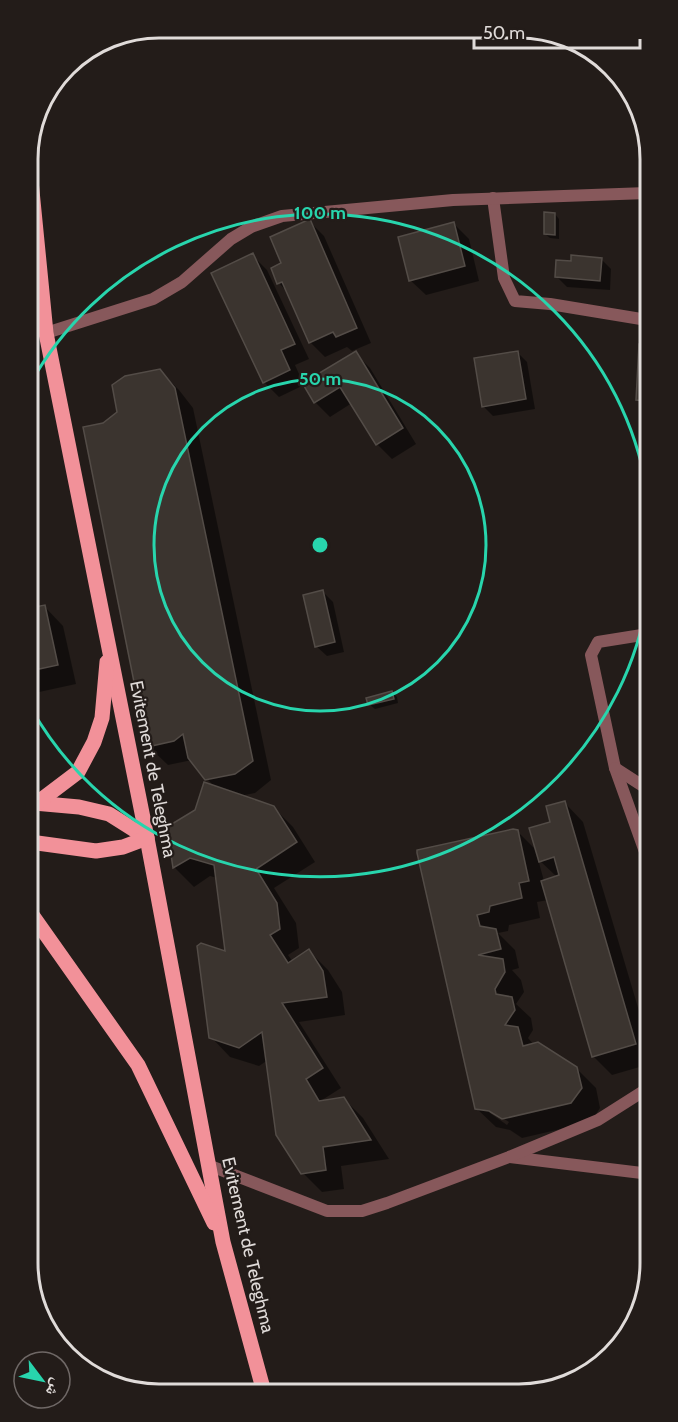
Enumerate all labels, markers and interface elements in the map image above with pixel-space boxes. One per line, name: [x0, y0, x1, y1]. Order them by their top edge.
scale bar: [474, 12, 640, 50]
text: 50 m: [483, 22, 525, 44]
text: 100 m: [294, 202, 346, 224]
text: 50 m: [299, 368, 341, 390]
centre of rings: [310, 535, 330, 555]
street label: Evitement de Teleghma: [125, 679, 181, 860]
street label: Evitement de Teleghma: [217, 1155, 279, 1335]
north arrow: [12, 1350, 72, 1410]
text: ش: [42, 1375, 67, 1400]

